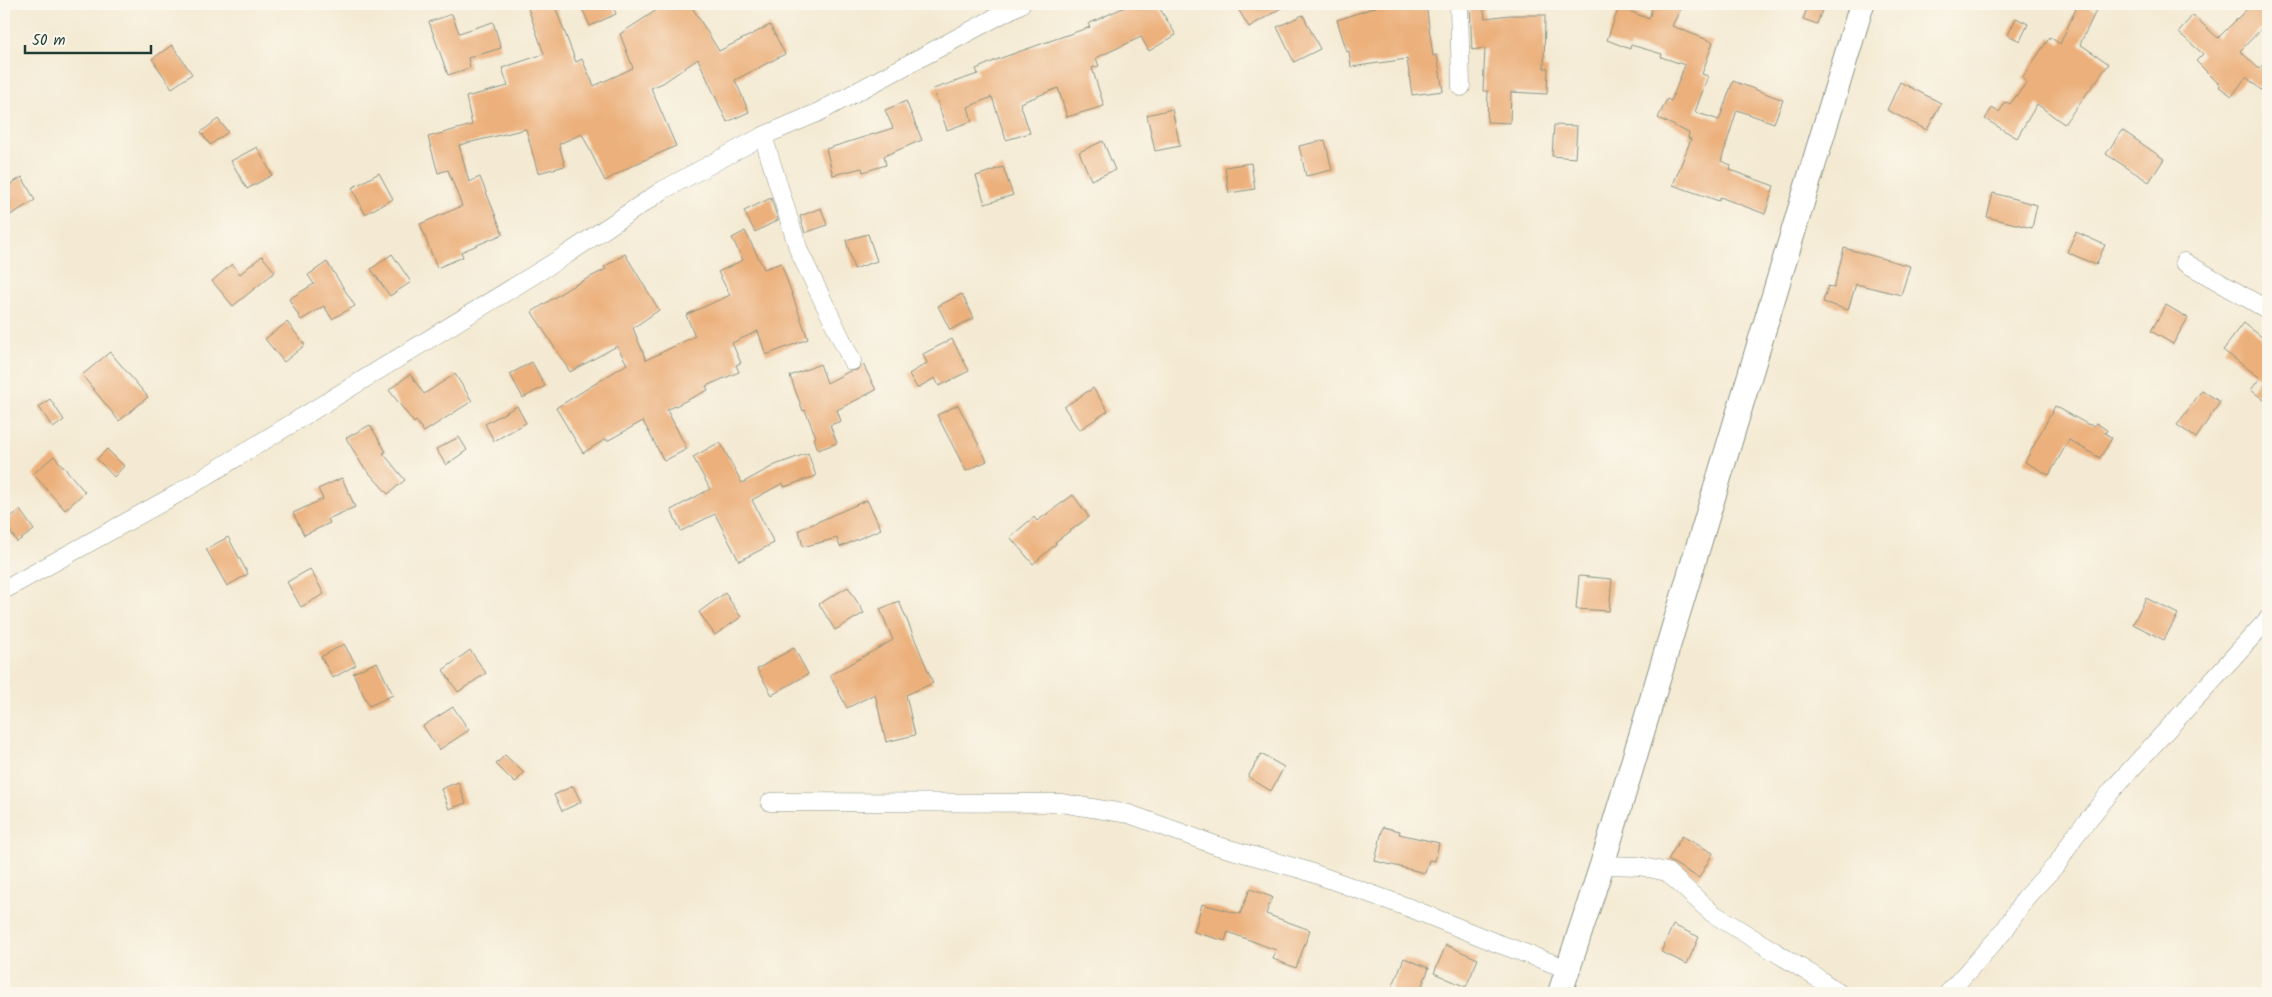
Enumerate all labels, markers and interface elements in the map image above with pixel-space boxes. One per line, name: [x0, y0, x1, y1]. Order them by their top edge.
scale bar: [25, 22, 151, 54]
text: 50 m: [32, 29, 66, 53]

